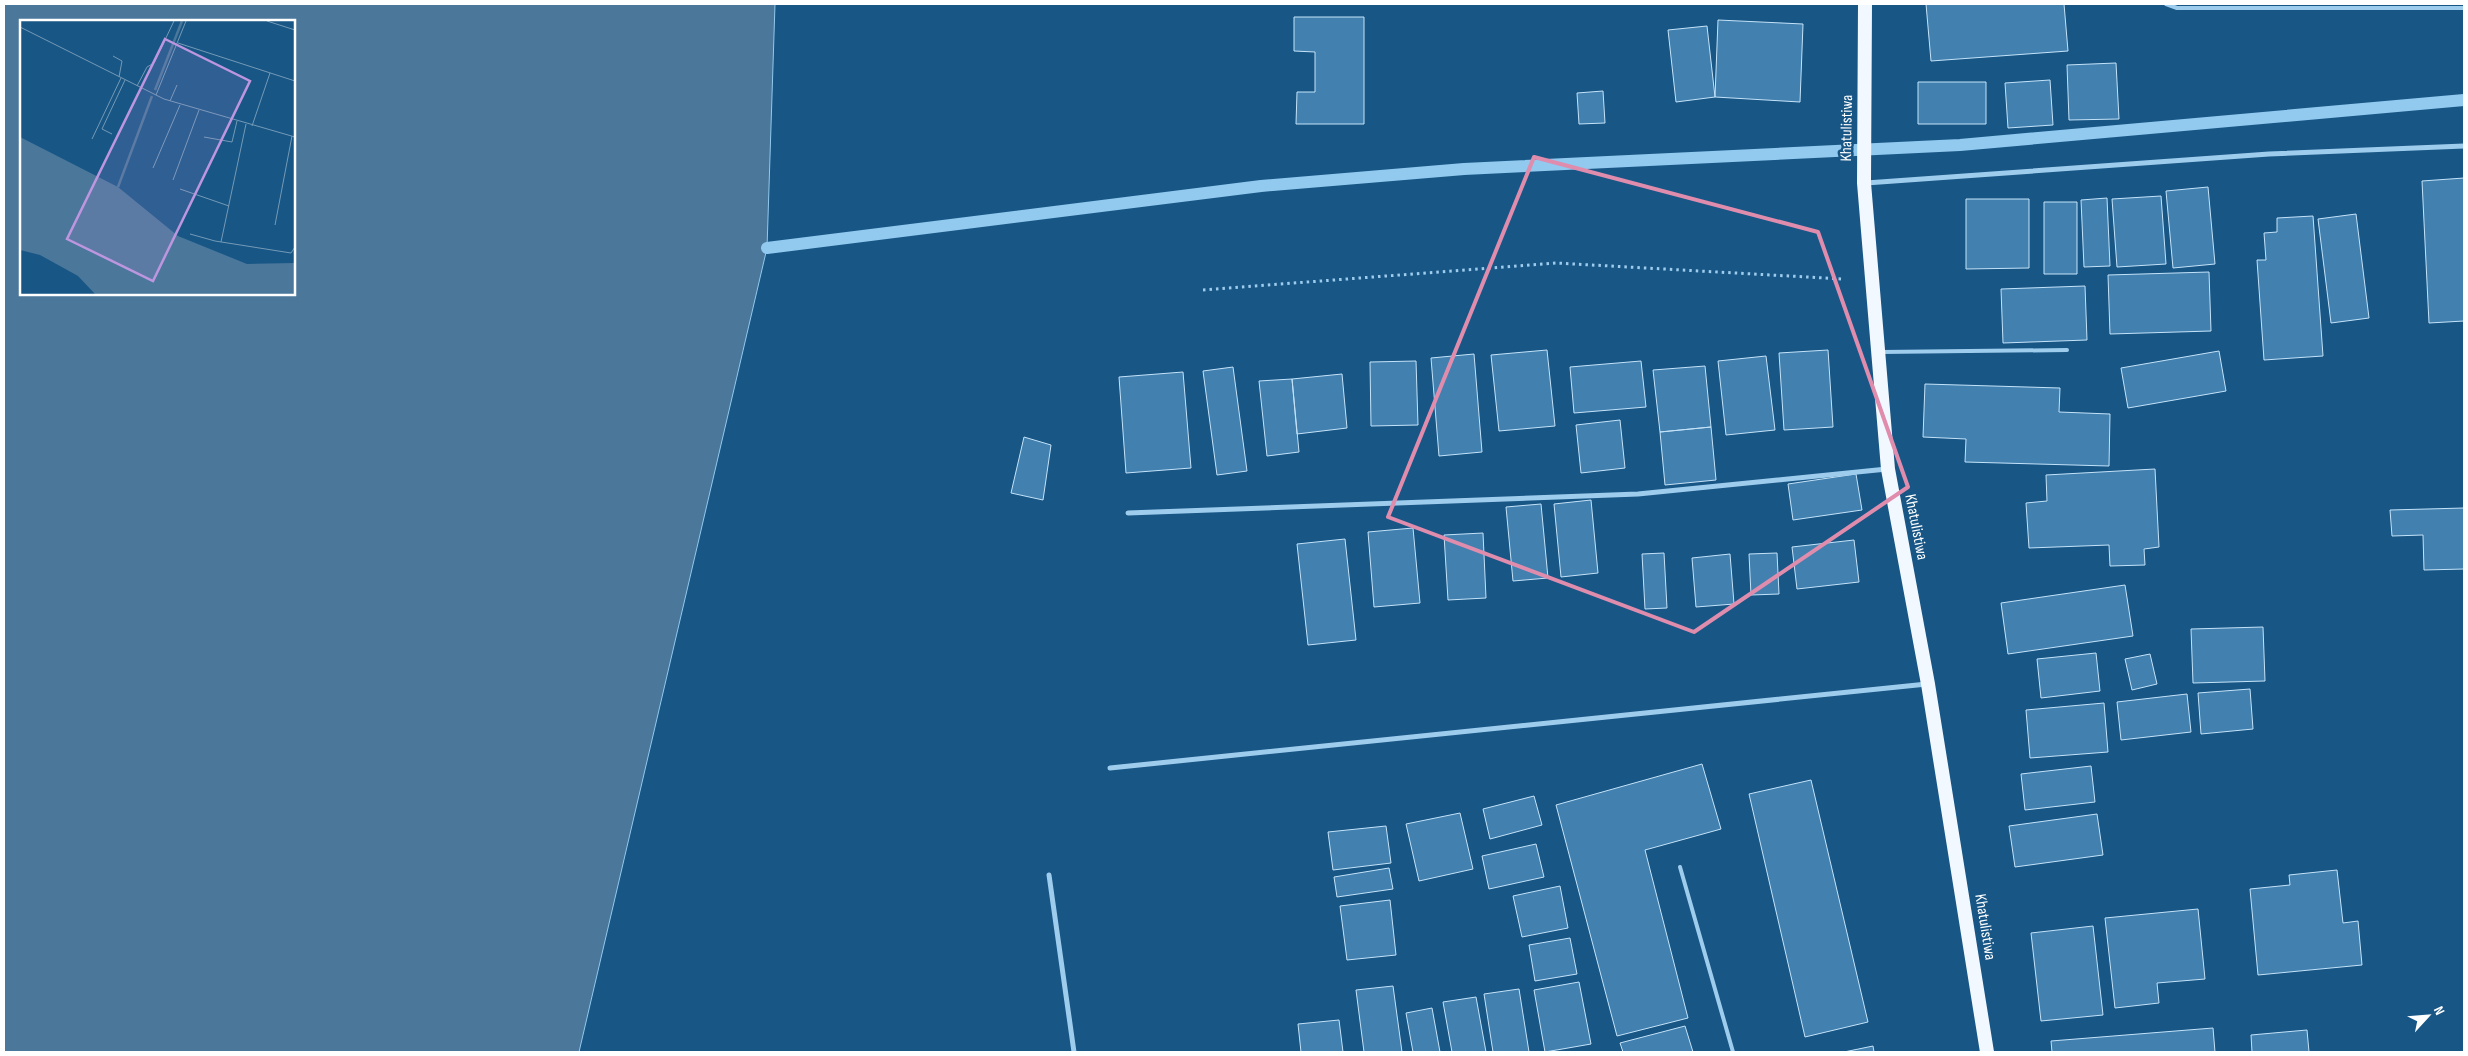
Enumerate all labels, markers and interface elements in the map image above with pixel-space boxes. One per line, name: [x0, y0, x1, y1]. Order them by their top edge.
inset map: [20, 20, 295, 295]
street label: Khatulistiwa: [1837, 94, 1857, 162]
street label: Khatulistiwa: [1900, 492, 1932, 562]
street label: Khatulistiwa: [1970, 893, 2000, 961]
north arrow: [2403, 991, 2453, 1041]
text: N: [2430, 1003, 2449, 1018]

